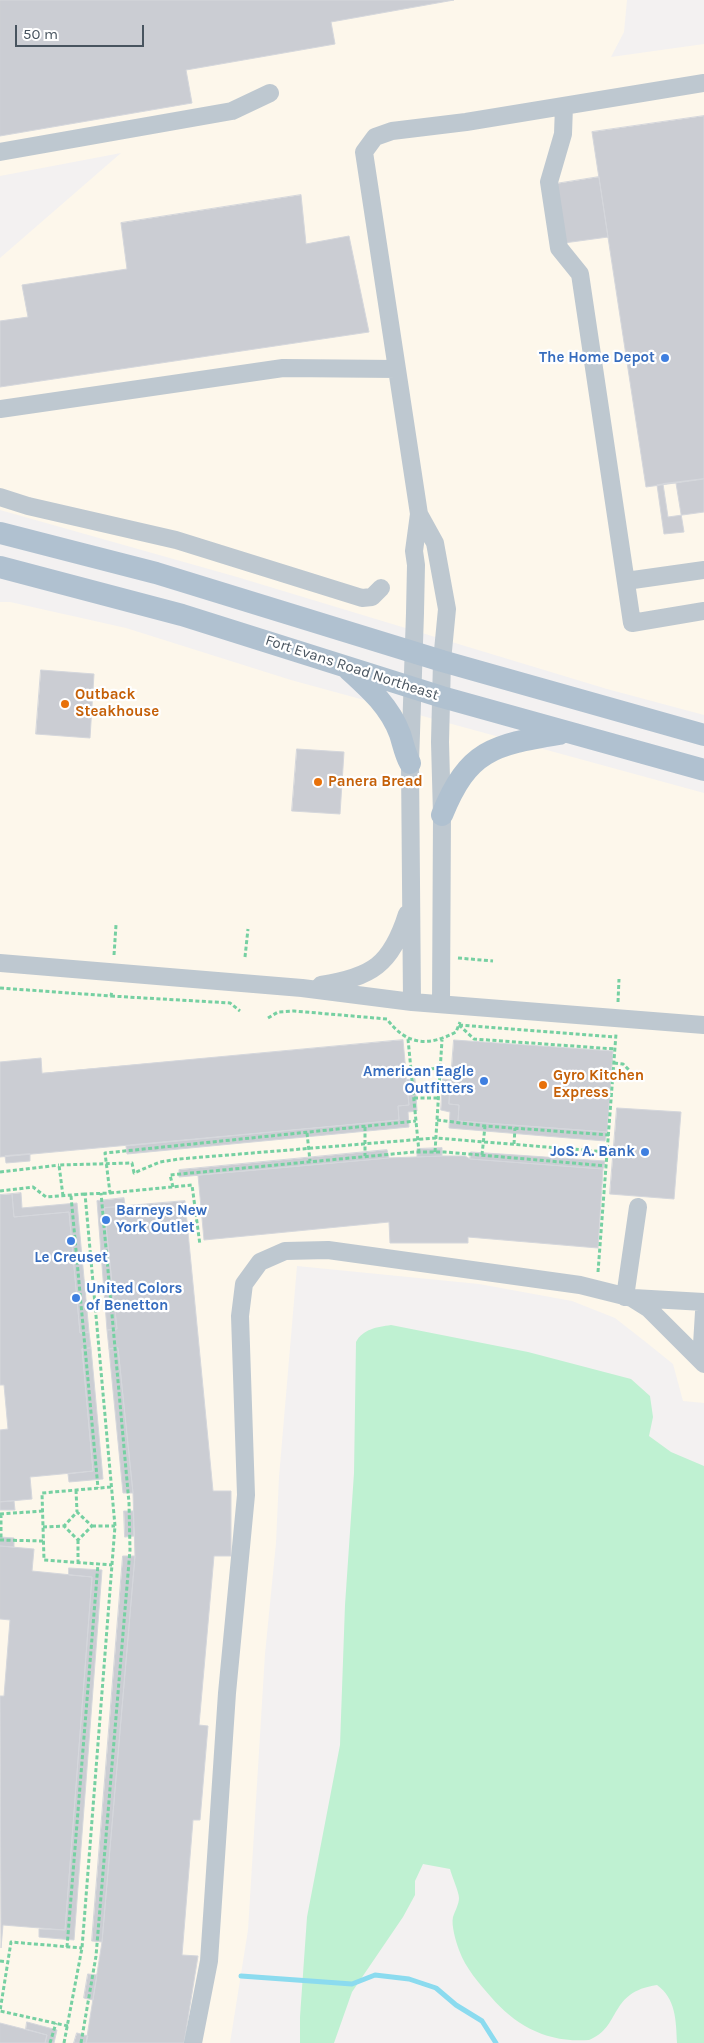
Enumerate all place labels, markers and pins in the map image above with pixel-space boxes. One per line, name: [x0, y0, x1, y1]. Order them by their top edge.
place label: The Home Depot: [539, 349, 655, 367]
marker: The Home Depot: [659, 352, 671, 364]
place label: Outback Steakhouse: [75, 686, 159, 721]
marker: Outback Steakhouse: [59, 698, 71, 710]
place label: Panera Bread: [328, 773, 423, 791]
marker: Panera Bread: [312, 776, 324, 788]
place label: American Eagle Outfitters: [363, 1063, 474, 1098]
place label: Gyro Kitchen Express: [553, 1067, 644, 1102]
marker: American Eagle Outfitters: [478, 1075, 490, 1087]
marker: Gyro Kitchen Express: [537, 1079, 549, 1091]
place label: JoS. A. Bank: [550, 1143, 635, 1161]
marker: JoS. A. Bank: [639, 1146, 651, 1158]
place label: Barneys New York Outlet: [116, 1202, 207, 1237]
marker: Barneys New York Outlet: [100, 1214, 112, 1226]
marker: Le Creuset: [65, 1235, 77, 1247]
place label: Le Creuset: [34, 1249, 108, 1267]
place label: United Colors of Benetton: [86, 1280, 182, 1315]
marker: United Colors of Benetton: [70, 1292, 82, 1304]

